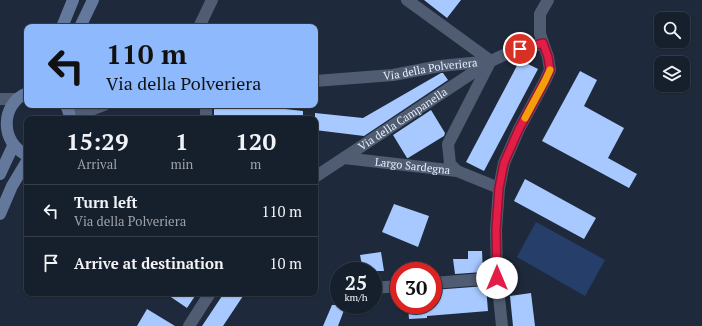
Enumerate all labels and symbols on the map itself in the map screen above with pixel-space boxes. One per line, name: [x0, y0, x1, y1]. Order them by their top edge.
pin: [503, 32, 537, 66]
street label: Via della Polveriera: [383, 55, 478, 83]
street label: Via della Campanella: [355, 84, 450, 154]
street label: Largo Sardegna: [374, 155, 451, 177]
position arrow: [476, 257, 518, 299]
speed limit sign: 30: [390, 262, 442, 314]

